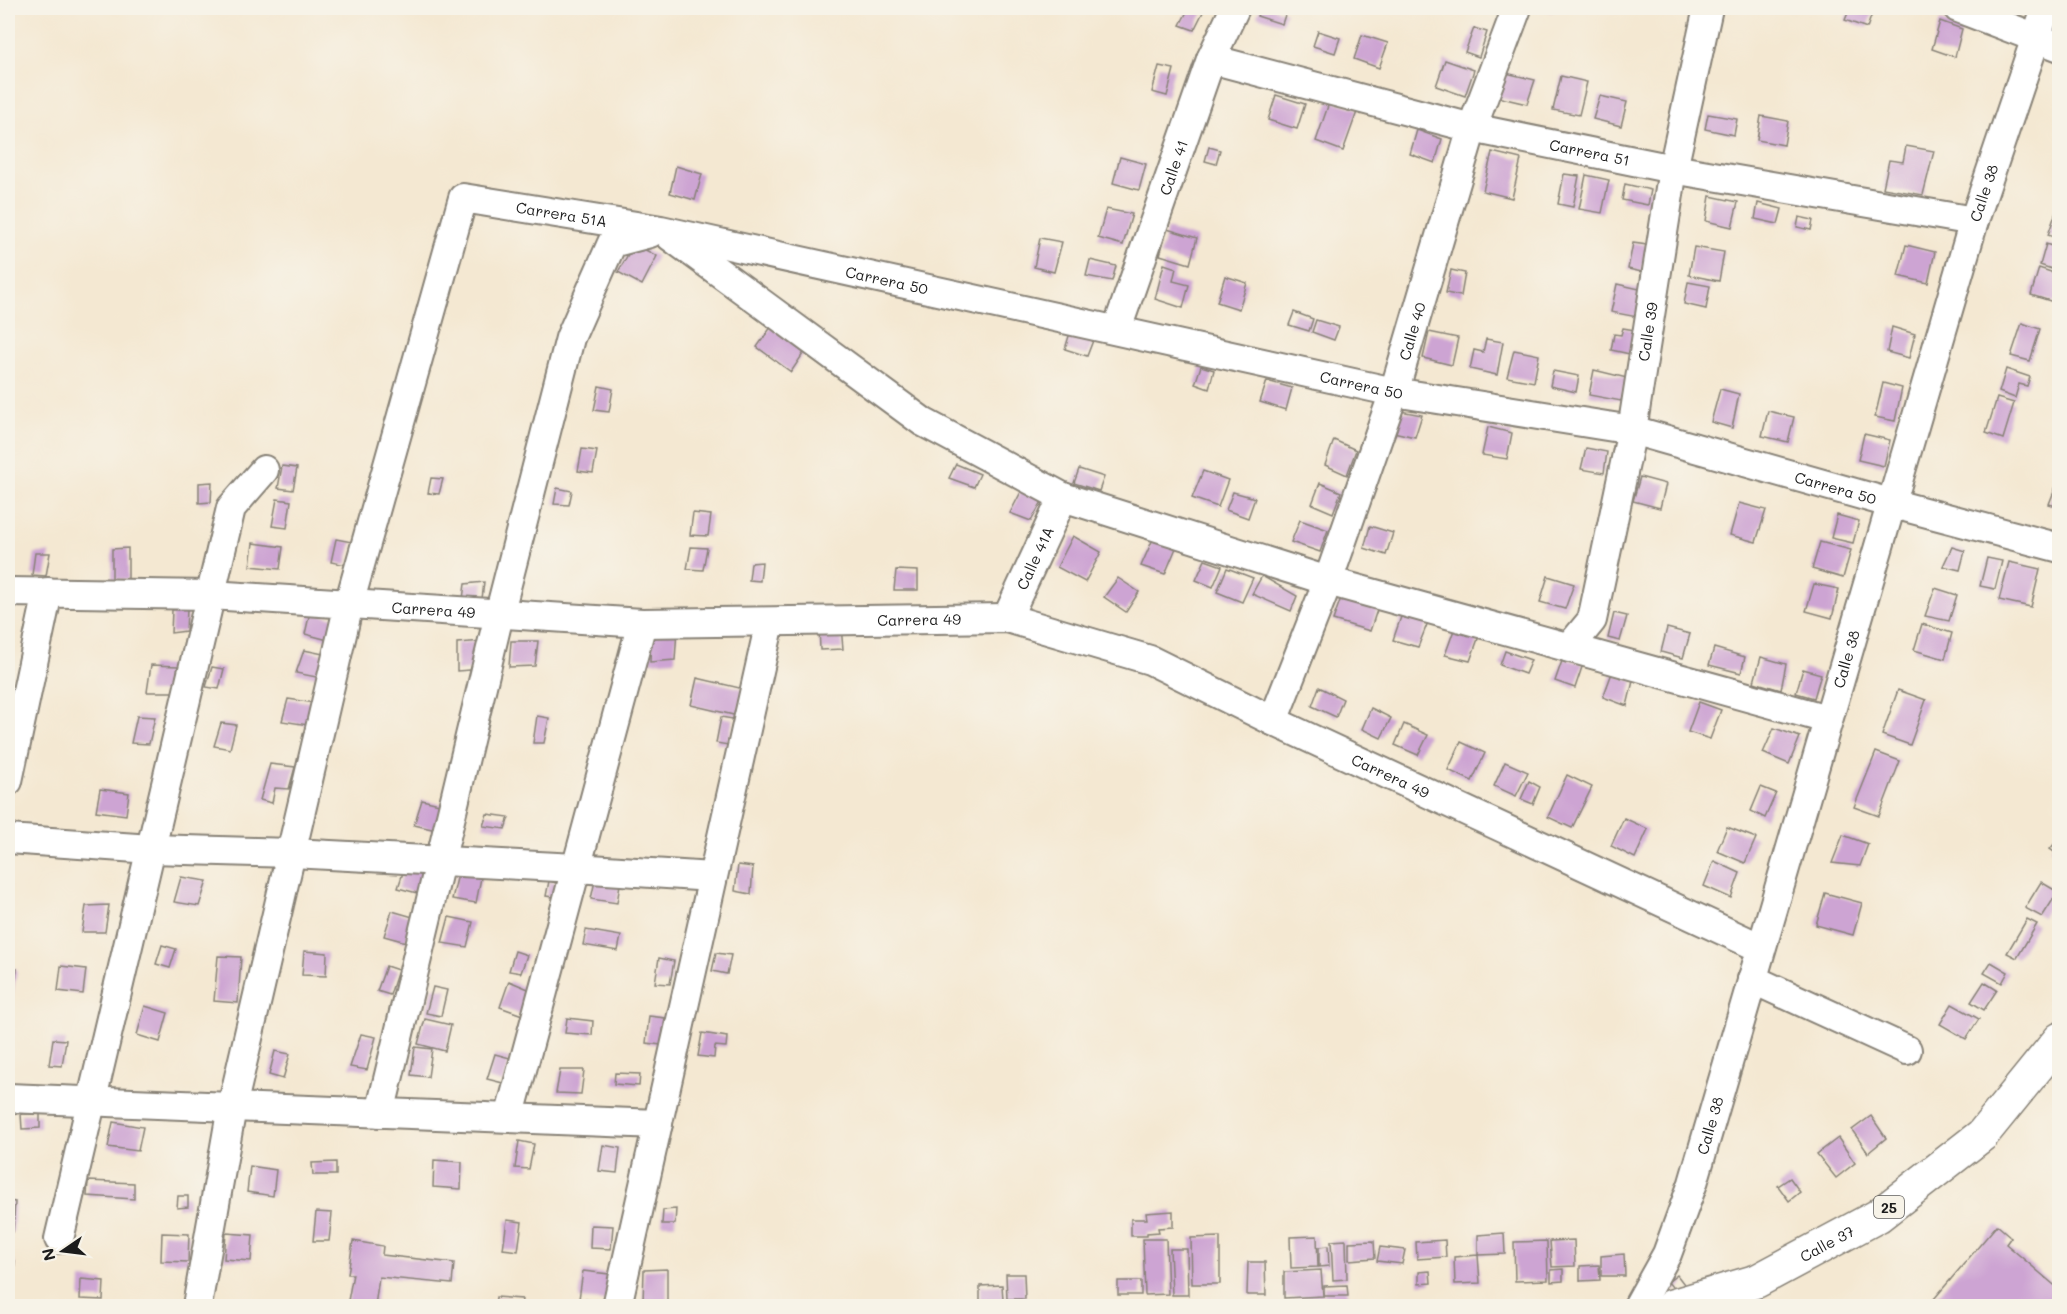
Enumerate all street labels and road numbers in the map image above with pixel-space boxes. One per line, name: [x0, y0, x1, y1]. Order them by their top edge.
street label: Carrera 51: [1548, 134, 1632, 170]
street label: Calle 41: [1154, 137, 1192, 198]
street label: Calle 38: [1964, 161, 2003, 224]
street label: Carrera 51A: [515, 197, 609, 231]
street label: Carrera 50: [844, 261, 930, 299]
street label: Calle 40: [1394, 300, 1430, 363]
street label: Calle 39: [1633, 301, 1662, 362]
street label: Carrera 50: [1318, 366, 1404, 403]
street label: Carrera 50: [1792, 467, 1879, 509]
street label: Calle 41A: [1011, 523, 1058, 593]
street label: Carrera 49: [391, 597, 476, 622]
street label: Carrera 49: [877, 609, 961, 630]
street label: Calle 38: [1828, 628, 1864, 690]
street label: Carrera 49: [1348, 749, 1433, 803]
street label: Calle 38: [1692, 1094, 1728, 1157]
road number: 25: [1874, 1196, 1904, 1218]
street label: Calle 37: [1796, 1221, 1858, 1266]

